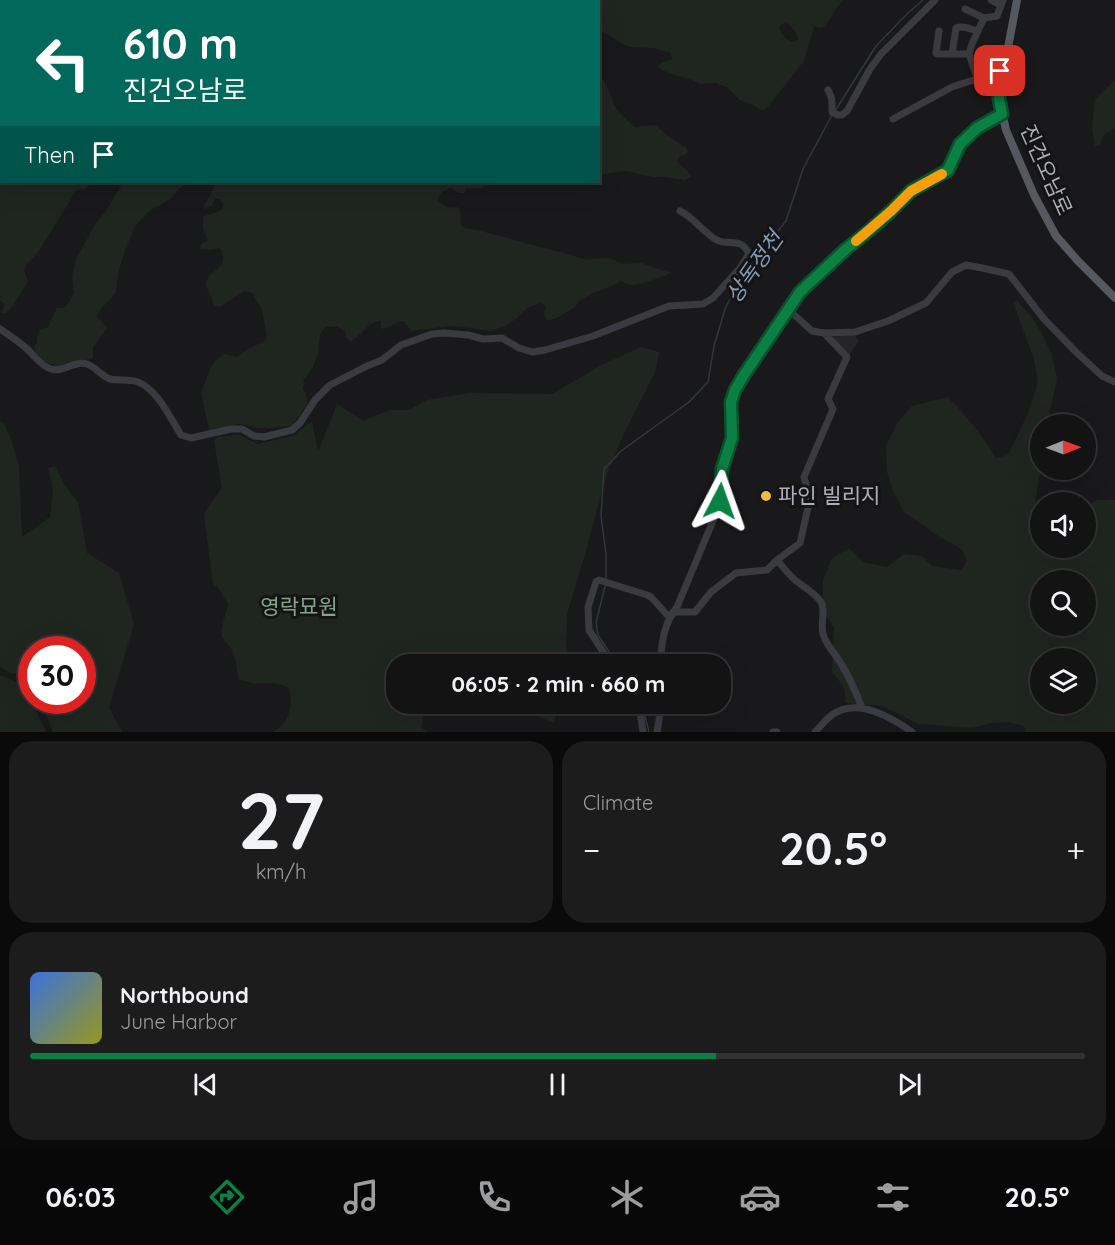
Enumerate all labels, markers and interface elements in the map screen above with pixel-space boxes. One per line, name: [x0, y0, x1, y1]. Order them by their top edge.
text: 610 m: [123, 17, 238, 70]
icon: left: [24, 24, 102, 102]
pin: [974, 45, 1025, 96]
icon: arrive: [983, 54, 1016, 87]
text: 진건오남로: [123, 73, 247, 107]
street label: 진건오남로: [1015, 120, 1078, 219]
icon: arrive: [87, 138, 120, 171]
text: Then: [24, 141, 75, 169]
water label: 상독정천: [719, 224, 790, 308]
north arrow: [1030, 414, 1096, 480]
map controls: [1030, 414, 1096, 714]
position arrow: [688, 469, 752, 533]
place label: 파인 빌리지: [778, 482, 880, 508]
marker: 파인 빌리지: [759, 489, 773, 503]
button: sound: [1030, 492, 1096, 558]
button: search: [1030, 570, 1096, 636]
park label: 영락묘원: [260, 593, 338, 619]
speed limit sign: 30: [18, 636, 96, 714]
button: layers: [1030, 648, 1096, 714]
text: 06:05 · 2 min · 660 m: [452, 670, 665, 698]
text: 27: [237, 771, 325, 869]
text: Climate: [583, 790, 653, 815]
text: 20.5°: [779, 820, 887, 876]
text: −: [583, 829, 600, 870]
text: +: [1066, 829, 1085, 870]
text: km/h: [256, 859, 306, 884]
text: Northbound: [120, 981, 249, 1009]
text: June Harbor: [120, 1009, 237, 1034]
icon: previous: [189, 1068, 222, 1101]
icon: pause: [541, 1068, 574, 1101]
icon: next: [893, 1068, 926, 1101]
icon: directions: [206, 1176, 248, 1218]
icon: music: [340, 1176, 382, 1218]
icon: phone: [473, 1176, 515, 1218]
icon: climate: [606, 1176, 648, 1218]
icon: car: [739, 1176, 781, 1218]
icon: filters: [872, 1176, 914, 1218]
text: 06:03: [46, 1180, 115, 1214]
text: 20.5°: [1005, 1180, 1069, 1214]

